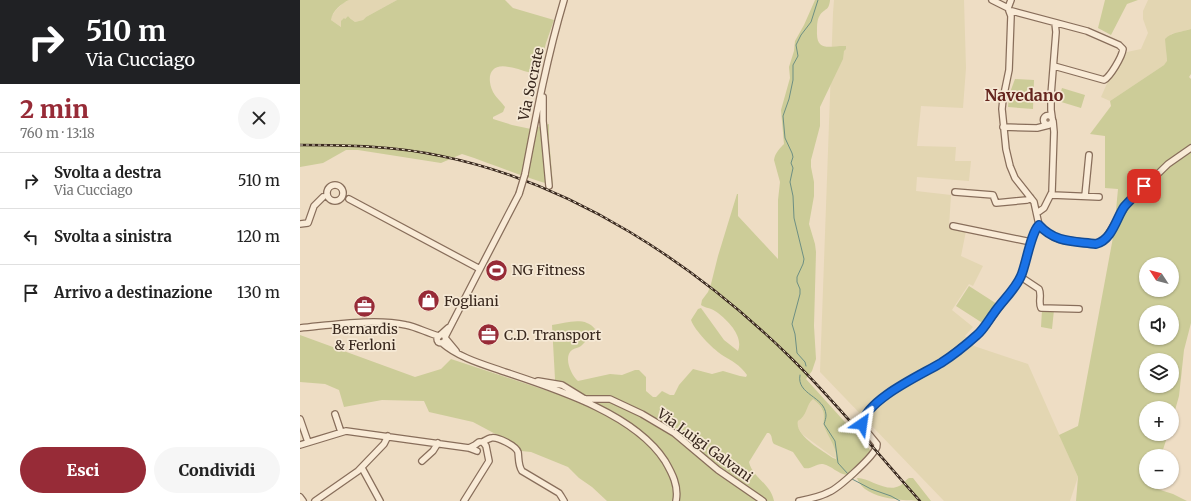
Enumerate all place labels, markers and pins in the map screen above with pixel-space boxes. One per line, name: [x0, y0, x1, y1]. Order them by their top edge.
pin: [1127, 169, 1161, 203]
sports icon: NG Fitness: [483, 257, 509, 283]
place label: NG Fitness: [512, 261, 585, 279]
shop icon: Fogliani: [415, 288, 441, 314]
place label: Fogliani: [444, 292, 499, 310]
office icon: Bernardis & Ferloni: [352, 294, 378, 320]
place label: Bernardis & Ferloni: [332, 320, 398, 354]
office icon: C.D. Transport: [476, 322, 502, 348]
place label: C.D. Transport: [504, 326, 602, 344]

